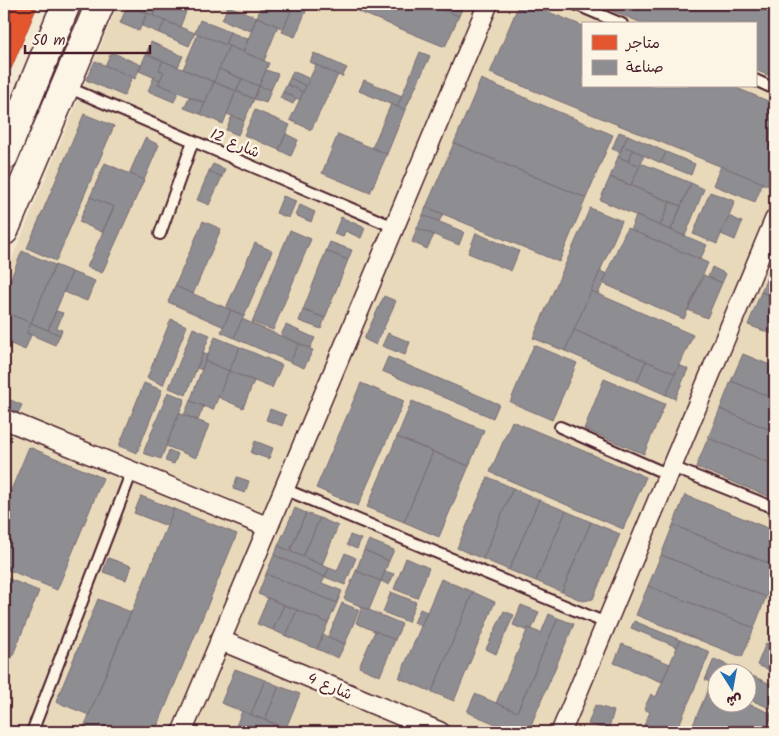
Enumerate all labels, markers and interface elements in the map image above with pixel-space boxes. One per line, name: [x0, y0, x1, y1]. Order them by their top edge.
scale bar: [25, 22, 150, 54]
legend: [582, 22, 756, 88]
text: 50 m: [32, 29, 66, 53]
text: متاجر: [624, 32, 660, 56]
text: صناعة: [626, 56, 664, 80]
street label: شارع 12: [206, 123, 263, 165]
north arrow: [706, 664, 756, 714]
street label: شارع 4: [303, 667, 356, 707]
text: ش: [725, 688, 744, 712]

